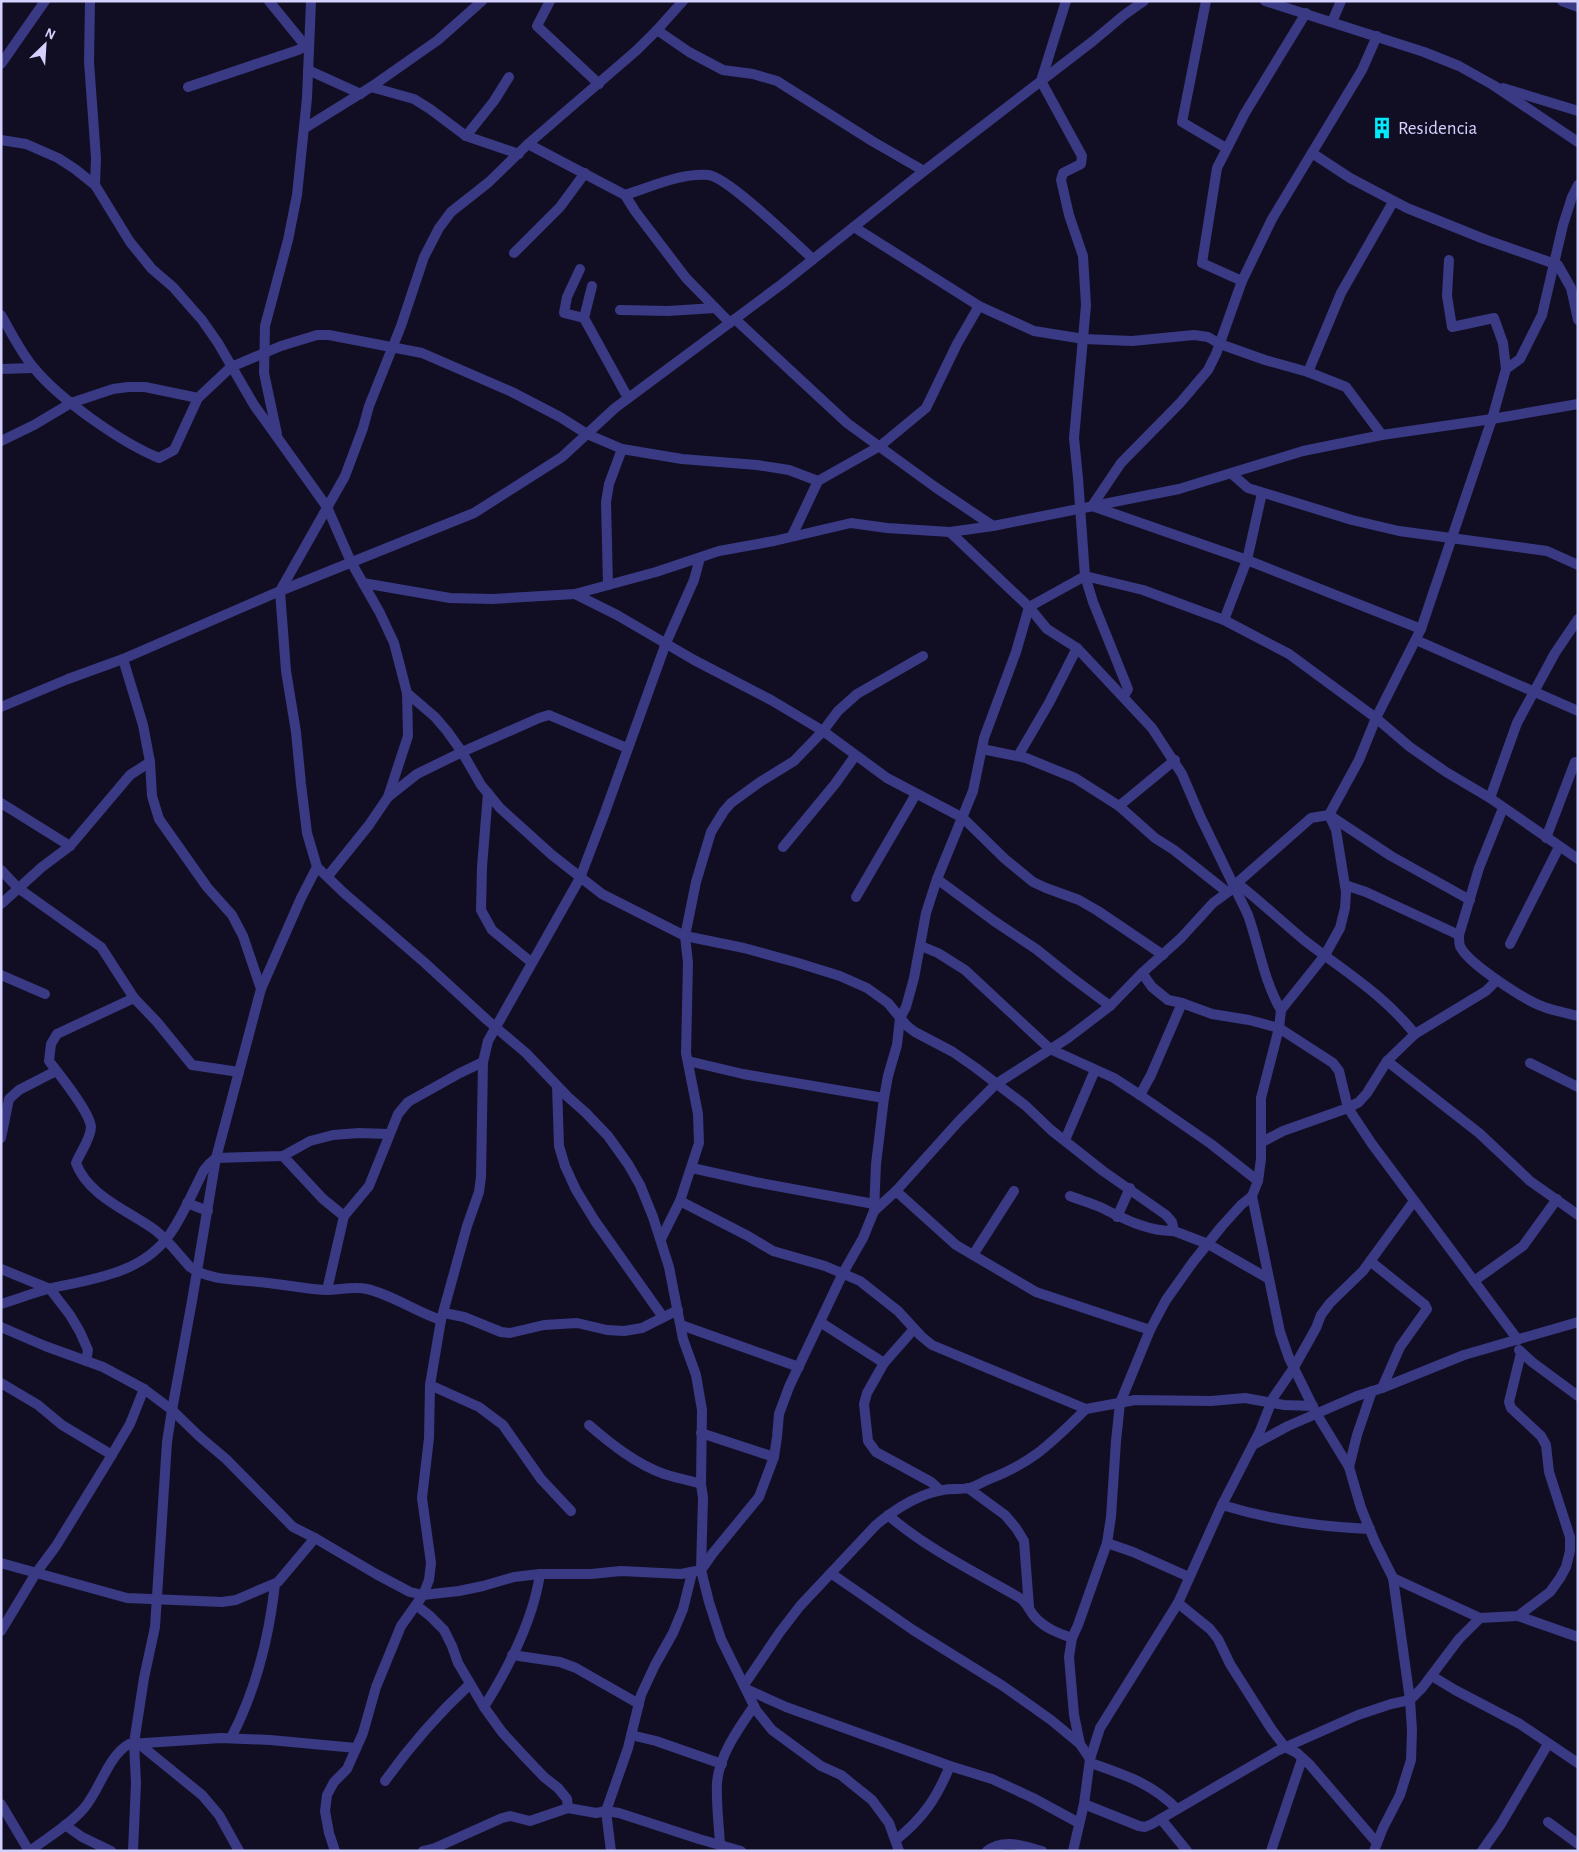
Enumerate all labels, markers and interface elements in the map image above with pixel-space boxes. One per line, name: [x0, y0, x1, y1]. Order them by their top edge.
north arrow: [20, 20, 70, 70]
text: N: [43, 26, 57, 43]
building icon: Residencia: [1369, 115, 1395, 141]
place label: Residencia: [1398, 119, 1478, 138]

